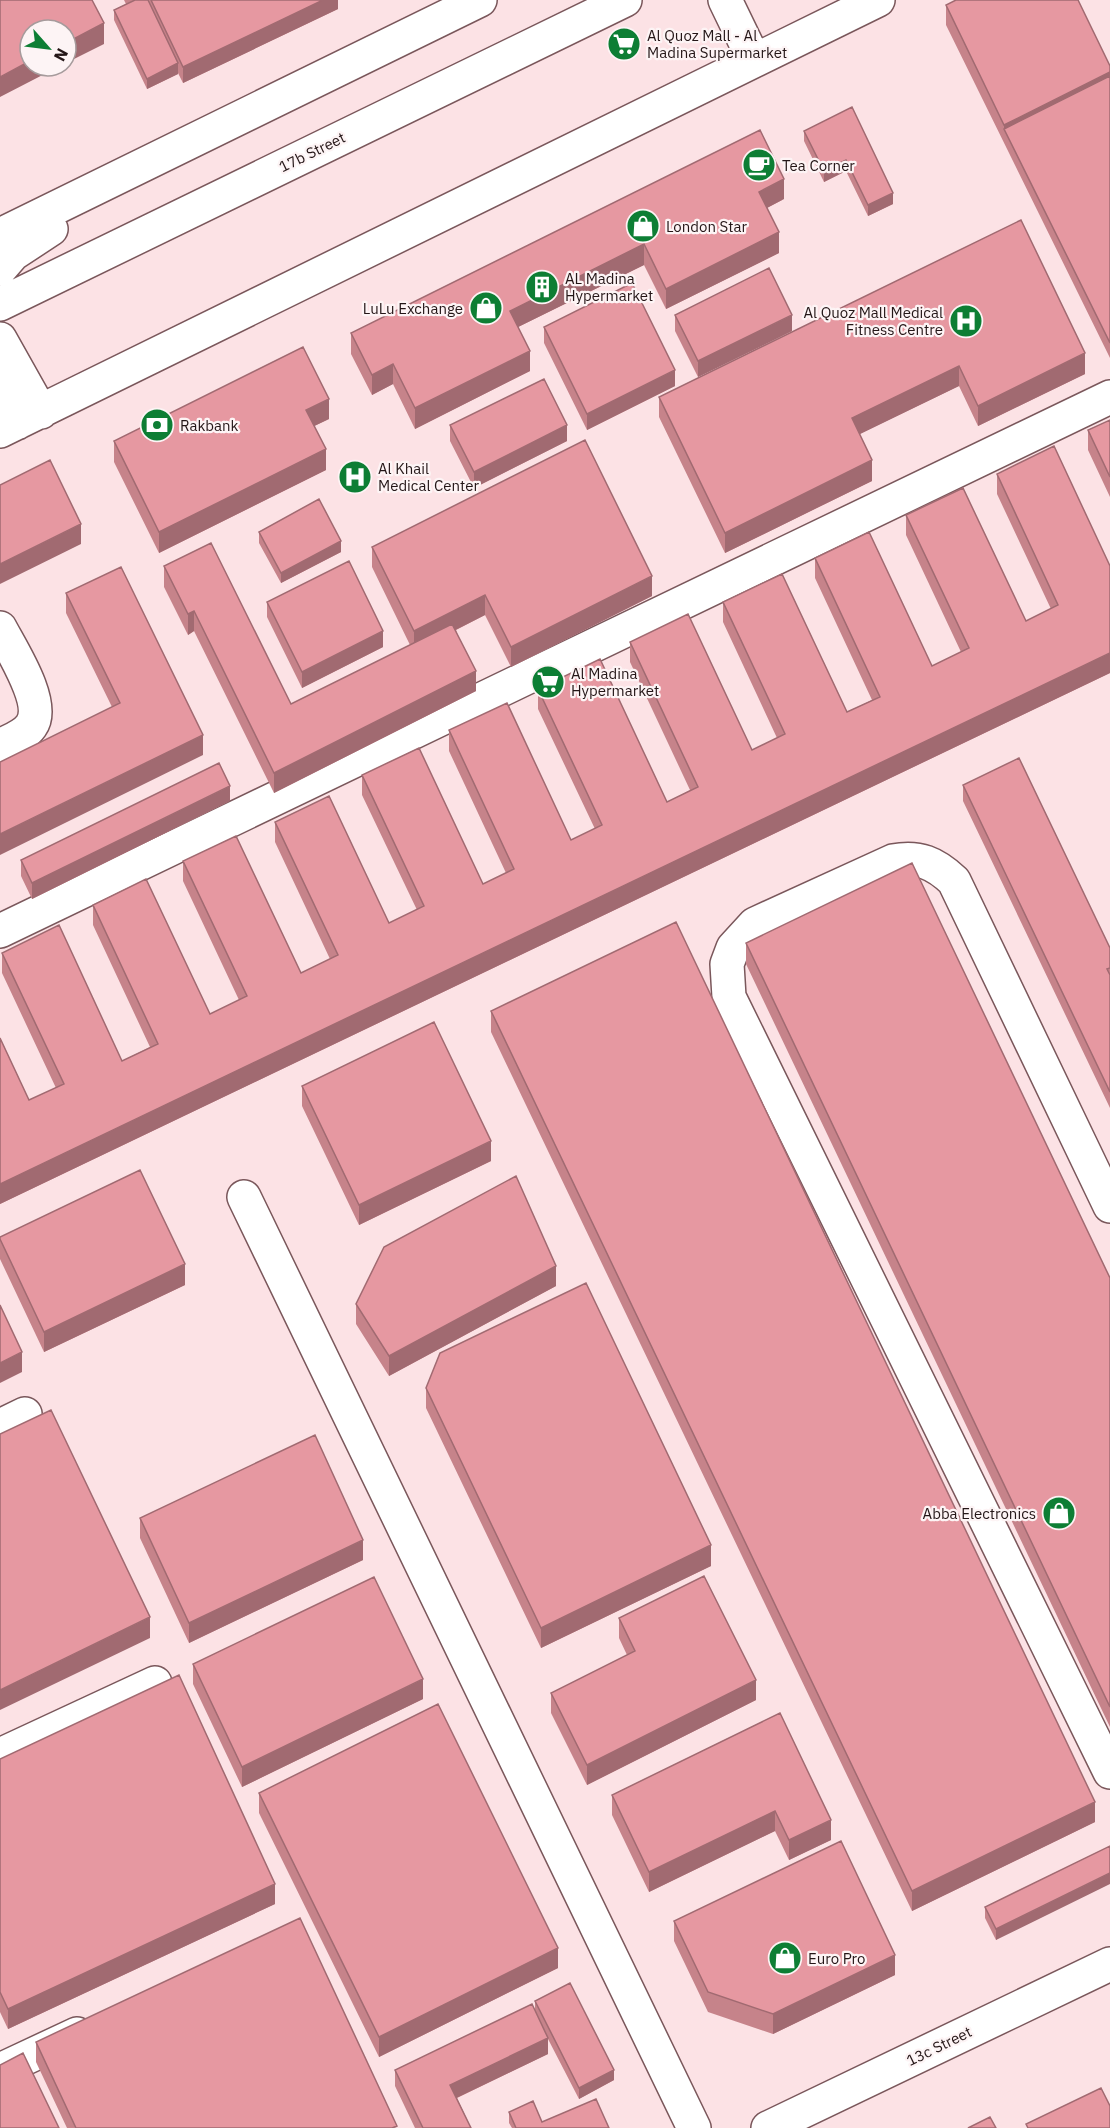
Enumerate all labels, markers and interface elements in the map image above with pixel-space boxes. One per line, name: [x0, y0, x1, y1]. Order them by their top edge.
north arrow: [18, 18, 78, 78]
supermarket icon: Al Quoz Mall - Al Madina Supermarket: [606, 26, 642, 62]
place label: Al Quoz Mall - Al Madina Supermarket: [647, 26, 787, 62]
text: N: [50, 45, 73, 65]
street label: 17b Street: [276, 128, 348, 176]
cafe icon: Tea Corner: [741, 147, 777, 183]
place label: Tea Corner: [782, 156, 855, 175]
shop icon: London Star: [625, 208, 661, 244]
place label: London Star: [666, 217, 747, 236]
building icon: AL Madina Hypermarket: [524, 269, 560, 305]
place label: AL Madina Hypermarket: [565, 269, 653, 305]
shop icon: LuLu Exchange: [468, 290, 504, 326]
place label: LuLu Exchange: [363, 299, 463, 318]
place label: Al Quoz Mall Medical Fitness Centre: [803, 303, 943, 339]
hospital icon: Al Quoz Mall Medical Fitness Centre: [948, 303, 984, 339]
bank icon: Rakbank: [139, 407, 175, 443]
place label: Rakbank: [180, 416, 239, 435]
hospital icon: Al Khail Medical Center: [337, 459, 373, 495]
place label: Al Khail Medical Center: [378, 459, 480, 495]
supermarket icon: Al Madina Hypermarket: [530, 664, 566, 700]
place label: Al Madina Hypermarket: [571, 664, 659, 700]
shop icon: Abba Electronics: [1041, 1495, 1077, 1531]
place label: Abba Electronics: [923, 1504, 1036, 1523]
shop icon: Euro Pro: [767, 1940, 803, 1976]
place label: Euro Pro: [808, 1949, 865, 1968]
street label: 13c Street: [903, 2022, 975, 2070]

